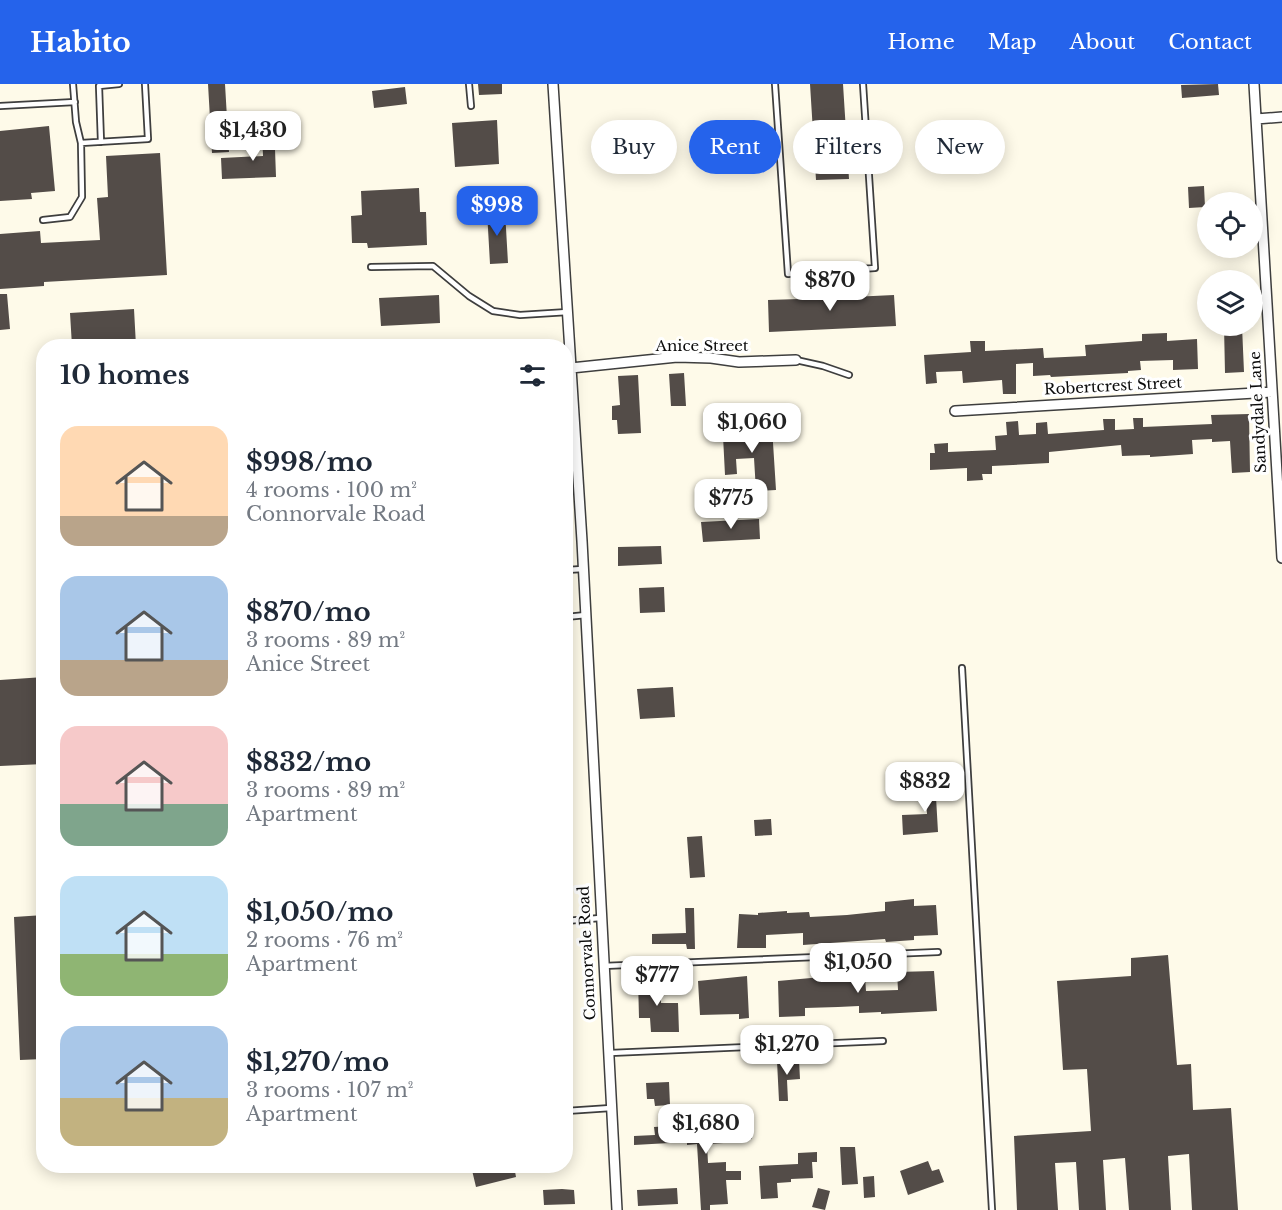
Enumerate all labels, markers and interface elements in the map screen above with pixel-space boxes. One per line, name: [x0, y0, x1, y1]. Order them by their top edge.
text: Habito: [30, 25, 131, 60]
text: Home: [888, 29, 955, 55]
text: Map: [988, 29, 1036, 55]
text: About: [1069, 29, 1135, 55]
text: Contact: [1168, 29, 1252, 55]
pin: $1,430: [204, 111, 302, 162]
text: $1,430: [219, 118, 287, 142]
chip: Buy: [591, 120, 677, 174]
chip: Rent: [689, 120, 781, 174]
chip: Filters: [793, 120, 903, 174]
chip: New: [915, 120, 1005, 174]
pin: $998: [461, 186, 533, 237]
map controls: [1197, 192, 1263, 336]
button: locate: [1197, 192, 1263, 258]
text: $998: [471, 193, 523, 217]
pin: $870: [794, 261, 866, 312]
text: $870: [805, 268, 856, 292]
button: layers: [1197, 270, 1263, 336]
street label: Anice Street: [654, 336, 749, 355]
street label: Sandydale Lane: [1245, 351, 1270, 473]
text: 10 homes: [60, 359, 190, 391]
icon: filters: [516, 359, 549, 392]
street label: Robertcrest Street: [1043, 372, 1183, 399]
pin: $1,060: [703, 403, 801, 454]
text: $1,060: [717, 410, 787, 434]
text: $998/mo: [246, 446, 373, 478]
icon: home: [108, 450, 180, 522]
text: 4 rooms · 100 m²: [246, 478, 417, 502]
pin: $775: [695, 479, 767, 530]
text: $775: [708, 486, 754, 510]
text: Connorvale Road: [246, 502, 425, 526]
text: $870/mo: [246, 596, 371, 628]
icon: home: [108, 600, 180, 672]
text: 3 rooms · 89 m²: [246, 628, 405, 652]
text: Anice Street: [246, 652, 370, 676]
text: $832/mo: [246, 746, 371, 778]
icon: home: [108, 750, 180, 822]
pin: $832: [889, 762, 961, 813]
text: $832: [899, 769, 951, 793]
text: 3 rooms · 89 m²: [246, 778, 405, 802]
text: Apartment: [246, 802, 357, 826]
street label: Connorvale Road: [573, 885, 600, 1021]
text: $1,050/mo: [246, 896, 393, 928]
icon: home: [108, 900, 180, 972]
text: 2 rooms · 76 m²: [246, 928, 403, 952]
pin: $1,050: [809, 943, 907, 994]
text: $1,050: [824, 950, 892, 974]
text: Apartment: [246, 952, 357, 976]
pin: $777: [621, 956, 693, 1007]
text: $777: [635, 963, 679, 987]
pin: $1,270: [738, 1025, 836, 1076]
text: $1,270: [754, 1032, 820, 1056]
text: $1,270/mo: [246, 1046, 389, 1078]
icon: home: [108, 1050, 180, 1122]
text: 3 rooms · 107 m²: [246, 1078, 413, 1102]
text: Apartment: [246, 1102, 357, 1126]
pin: $1,680: [657, 1104, 755, 1155]
text: $1,680: [672, 1111, 740, 1135]

